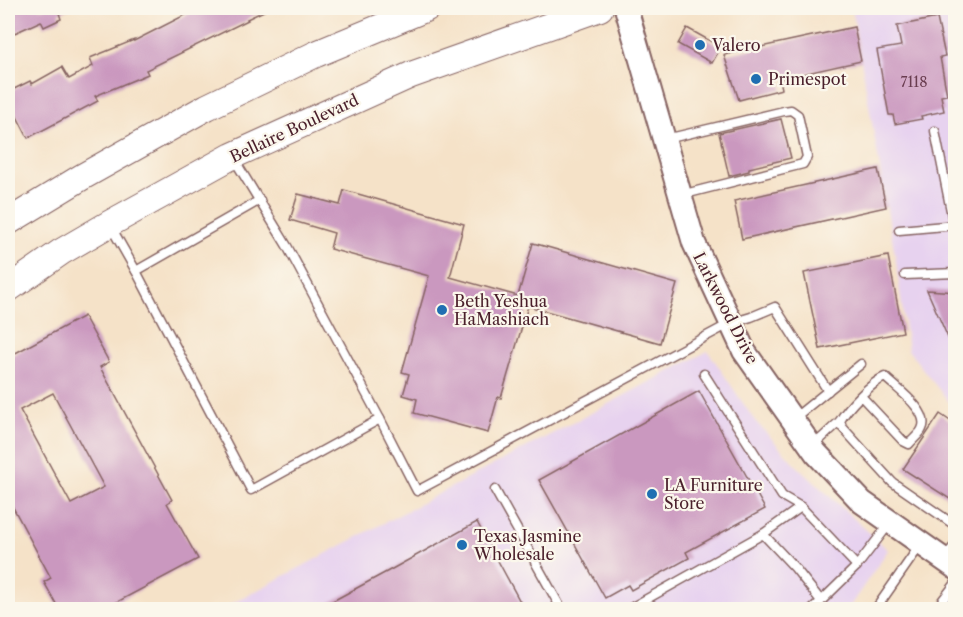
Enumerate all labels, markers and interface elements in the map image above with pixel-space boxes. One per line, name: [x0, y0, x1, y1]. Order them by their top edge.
place label: Valero: [711, 35, 761, 55]
marker: Valero: [693, 38, 707, 52]
place label: Primespot: [768, 69, 847, 89]
marker: Primespot: [749, 72, 763, 86]
house number: 7118: [901, 73, 927, 91]
street label: Bellaire Boulevard: [226, 89, 362, 167]
street label: Larkwood Drive: [689, 249, 763, 367]
place label: Beth Yeshua HaMashiach: [454, 291, 549, 329]
marker: Beth Yeshua HaMashiach: [435, 303, 449, 317]
place label: LA Furniture Store: [664, 475, 763, 513]
marker: LA Furniture Store: [645, 487, 659, 501]
place label: Texas Jasmine Wholesale: [473, 526, 581, 564]
marker: Texas Jasmine Wholesale: [455, 538, 469, 552]

